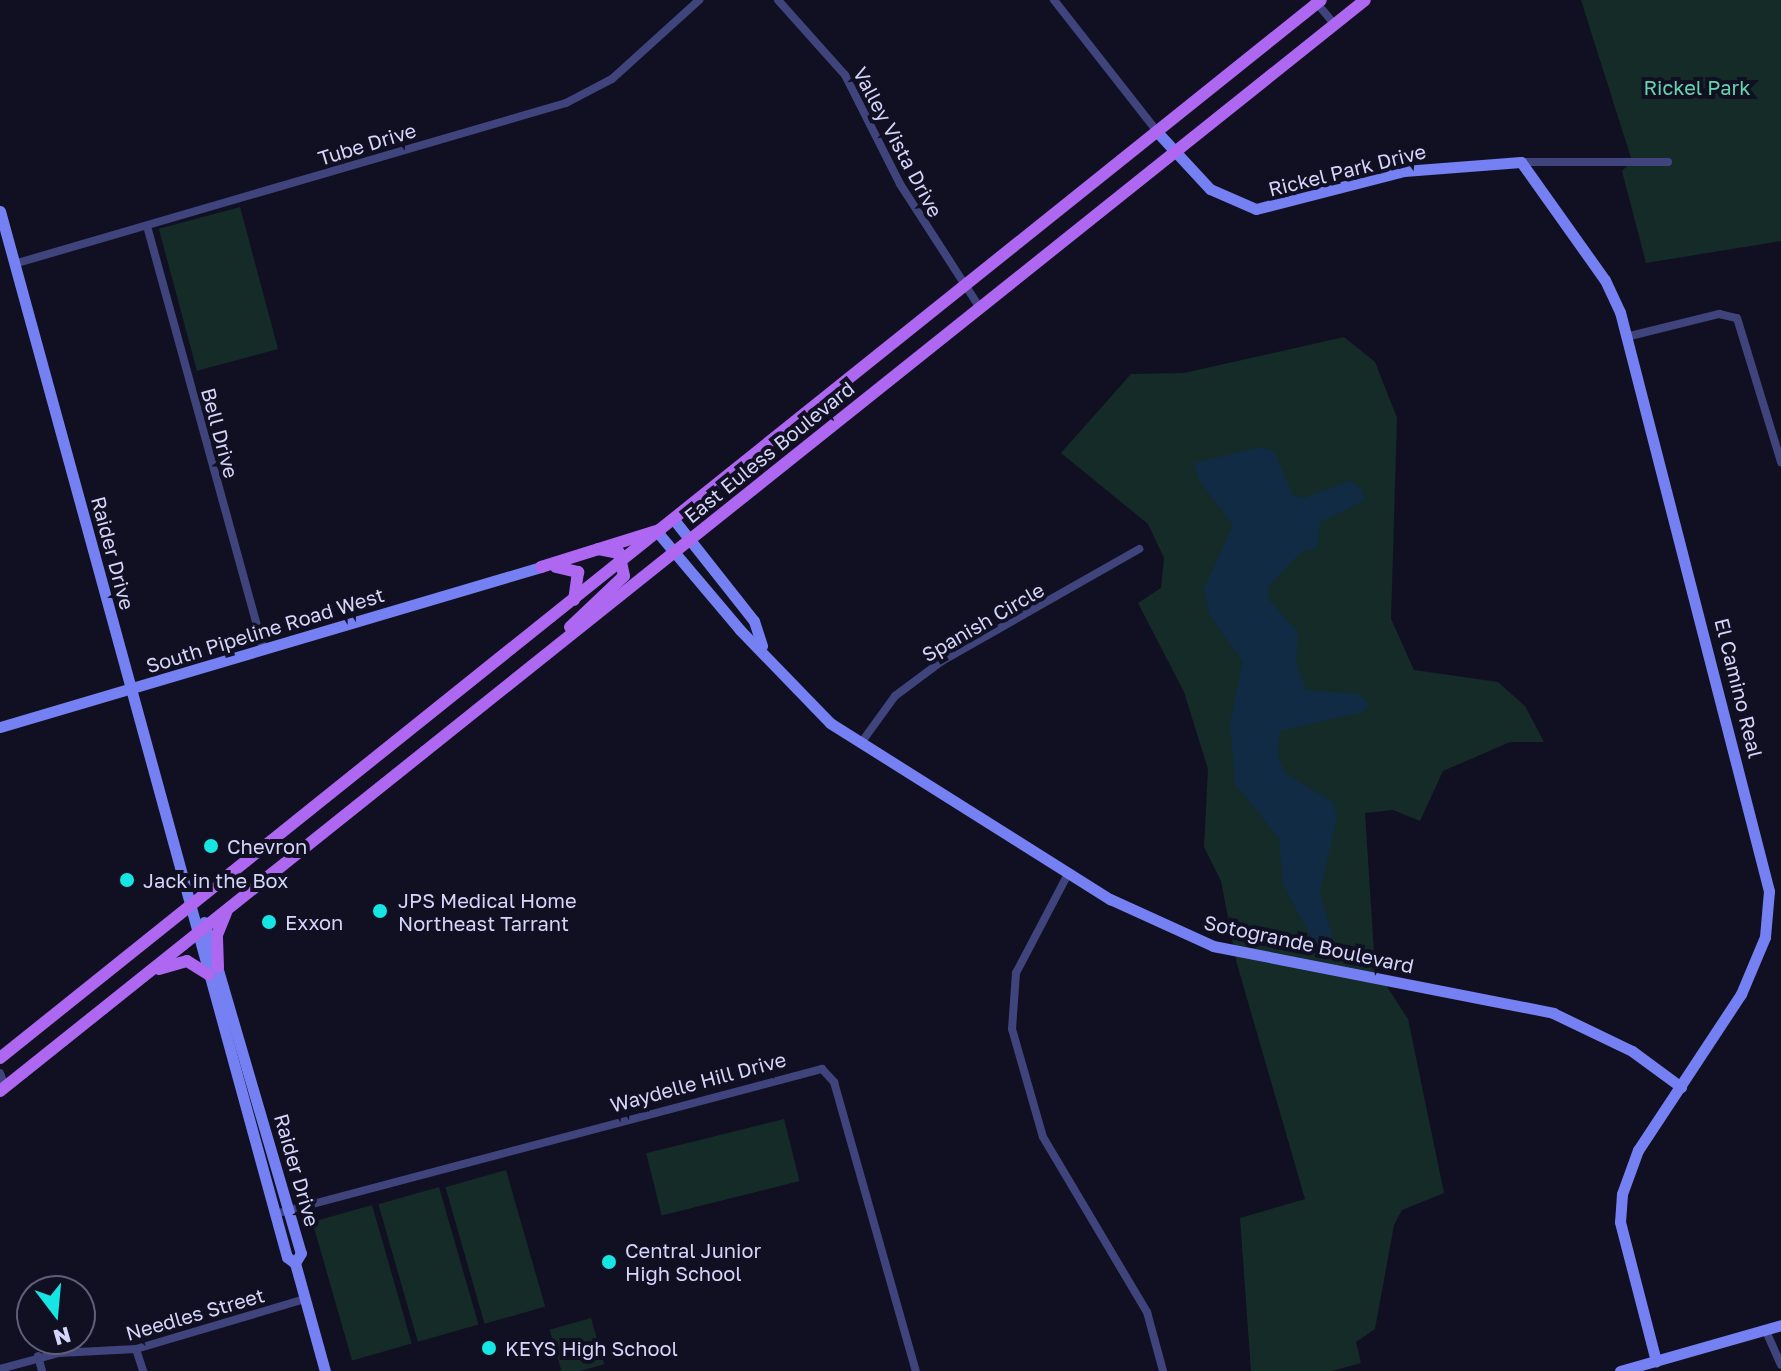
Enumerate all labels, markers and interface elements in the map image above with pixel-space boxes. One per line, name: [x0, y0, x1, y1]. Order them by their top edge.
street label: Valley Vista Drive: [848, 63, 948, 221]
park label: Rickel Park: [1643, 75, 1751, 99]
street label: Tube Drive: [315, 118, 419, 170]
street label: Rickel Park Drive: [1266, 139, 1428, 201]
street label: East Euless Boulevard: [679, 376, 859, 528]
street label: Bell Drive: [196, 385, 244, 481]
street label: Raider Drive: [86, 494, 140, 612]
street label: Spanish Circle: [918, 577, 1048, 667]
street label: South Pipeline Road West: [143, 582, 387, 678]
street label: El Camino Real: [1710, 615, 1768, 761]
place label: Chevron: [227, 834, 307, 858]
marker: Chevron: [202, 837, 220, 855]
place label: Jack in the Box: [143, 868, 288, 892]
marker: Jack in the Box: [118, 871, 136, 889]
place label: JPS Medical Home Northeast Tarrant: [398, 888, 577, 935]
marker: JPS Medical Home Northeast Tarrant: [369, 900, 391, 922]
place label: Exxon: [285, 910, 343, 934]
street label: Sotogrande Boulevard: [1202, 910, 1416, 978]
marker: Exxon: [260, 913, 278, 931]
street label: Waydelle Hill Drive: [607, 1047, 789, 1117]
street label: Raider Drive: [269, 1111, 325, 1229]
place label: Central Junior High School: [625, 1238, 761, 1285]
marker: Central Junior High School: [600, 1253, 618, 1271]
north arrow: [16, 1275, 96, 1355]
street label: Needles Street: [123, 1283, 267, 1345]
text: N: [50, 1321, 74, 1352]
place label: KEYS High School: [505, 1336, 678, 1360]
marker: KEYS High School: [480, 1339, 498, 1357]

